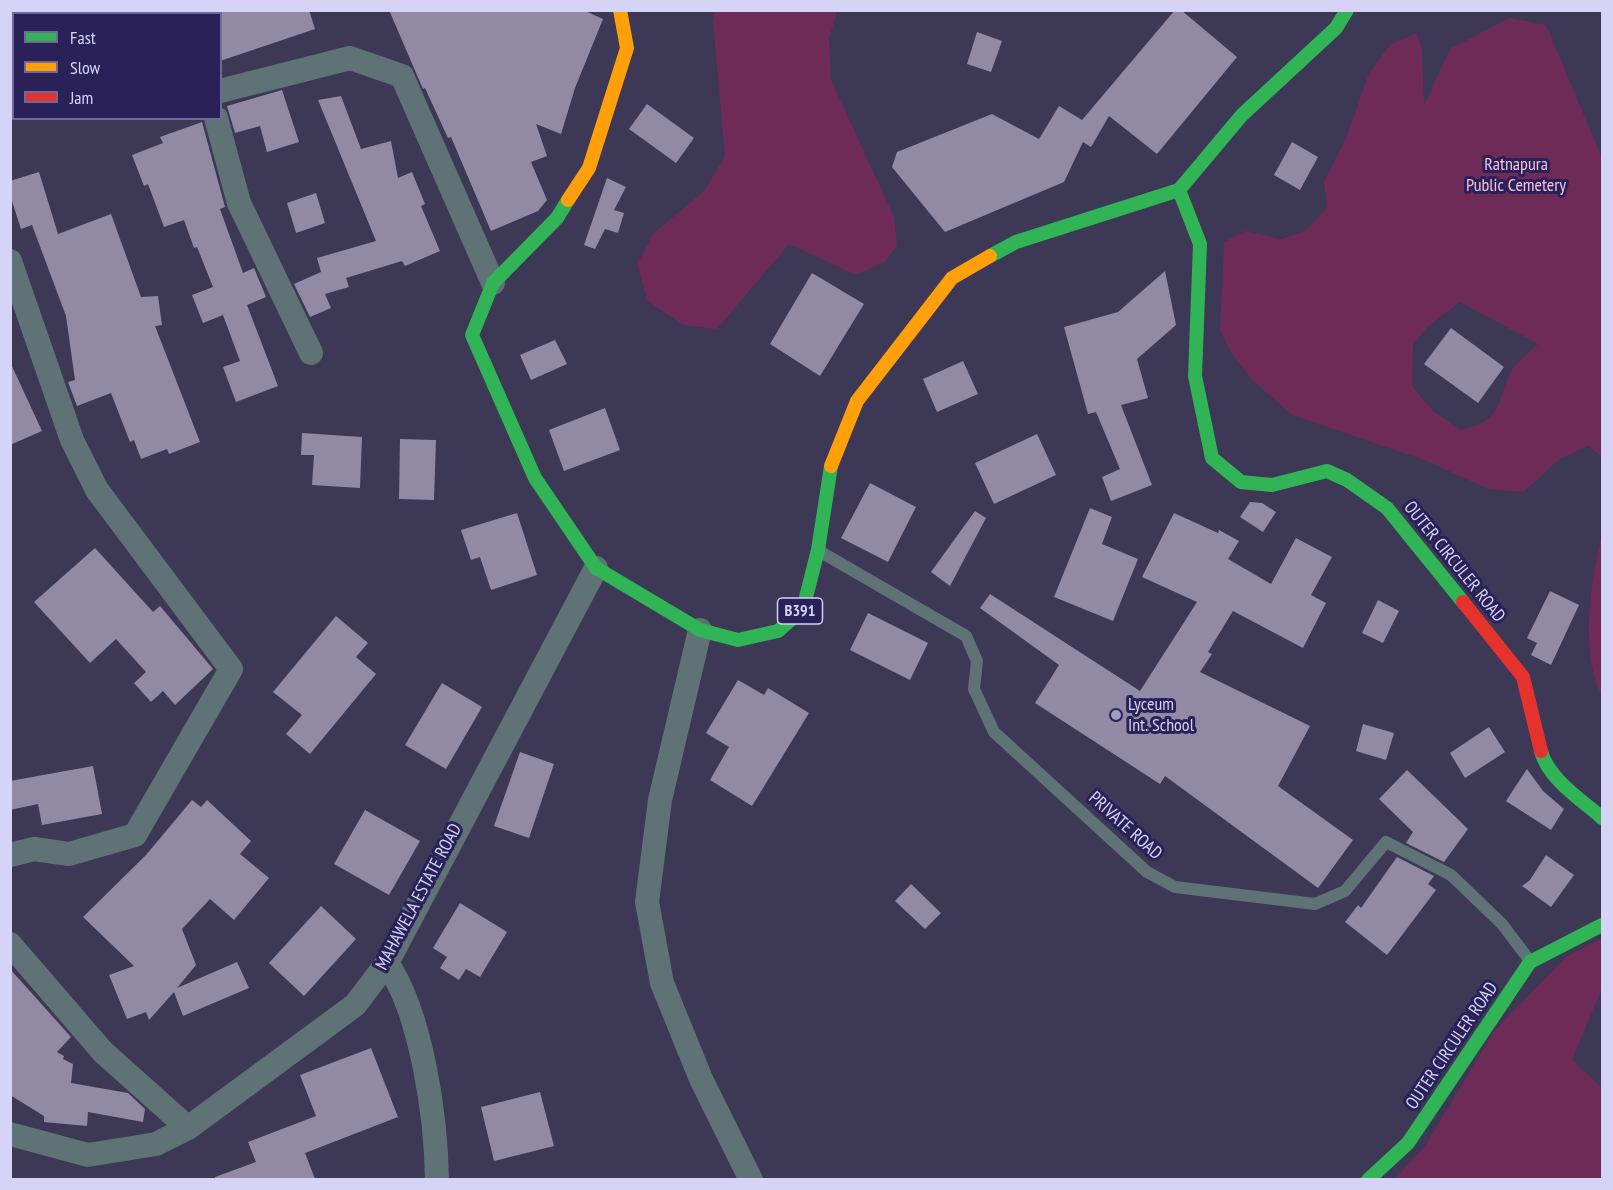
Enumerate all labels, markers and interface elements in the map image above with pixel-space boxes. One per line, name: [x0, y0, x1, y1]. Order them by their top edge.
legend: [12, 12, 222, 120]
text: Fast: [70, 26, 96, 49]
text: Slow: [70, 56, 100, 79]
text: Jam: [70, 86, 93, 109]
park label: Ratnapura Public Cemetery: [1466, 154, 1566, 196]
street label: OUTER CIRCULER ROAD: [1399, 497, 1509, 627]
road number: B391: [778, 598, 822, 624]
place label: Lyceum Int. School: [1128, 694, 1194, 736]
marker: Lyceum Int. School: [1109, 708, 1123, 722]
street label: PRIVATE ROAD: [1084, 787, 1166, 865]
street label: MAHAWELA ESTATE ROAD: [371, 820, 467, 974]
street label: OUTER CIRCULER ROAD: [1401, 978, 1503, 1114]

